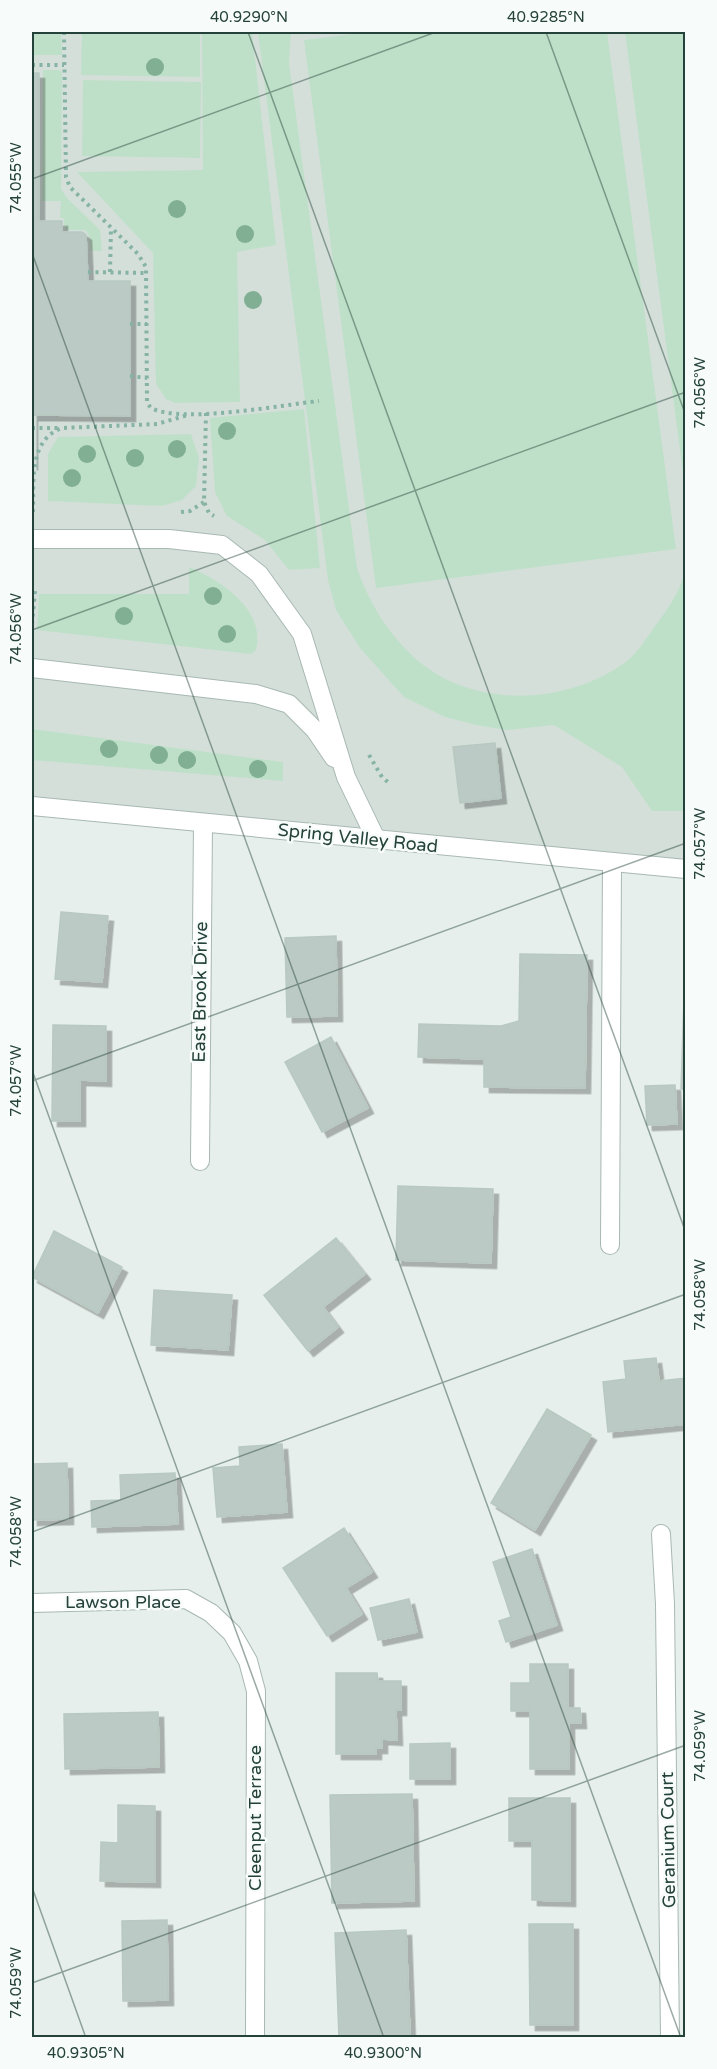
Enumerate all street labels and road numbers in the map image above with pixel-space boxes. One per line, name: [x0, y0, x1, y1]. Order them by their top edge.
street label: Spring Valley Road: [277, 819, 439, 857]
street label: East Brook Drive: [188, 921, 212, 1063]
street label: Lawson Place: [65, 1591, 181, 1613]
street label: Cleenput Terrace: [244, 1745, 266, 1891]
street label: Geranium Court: [656, 1772, 680, 1908]

